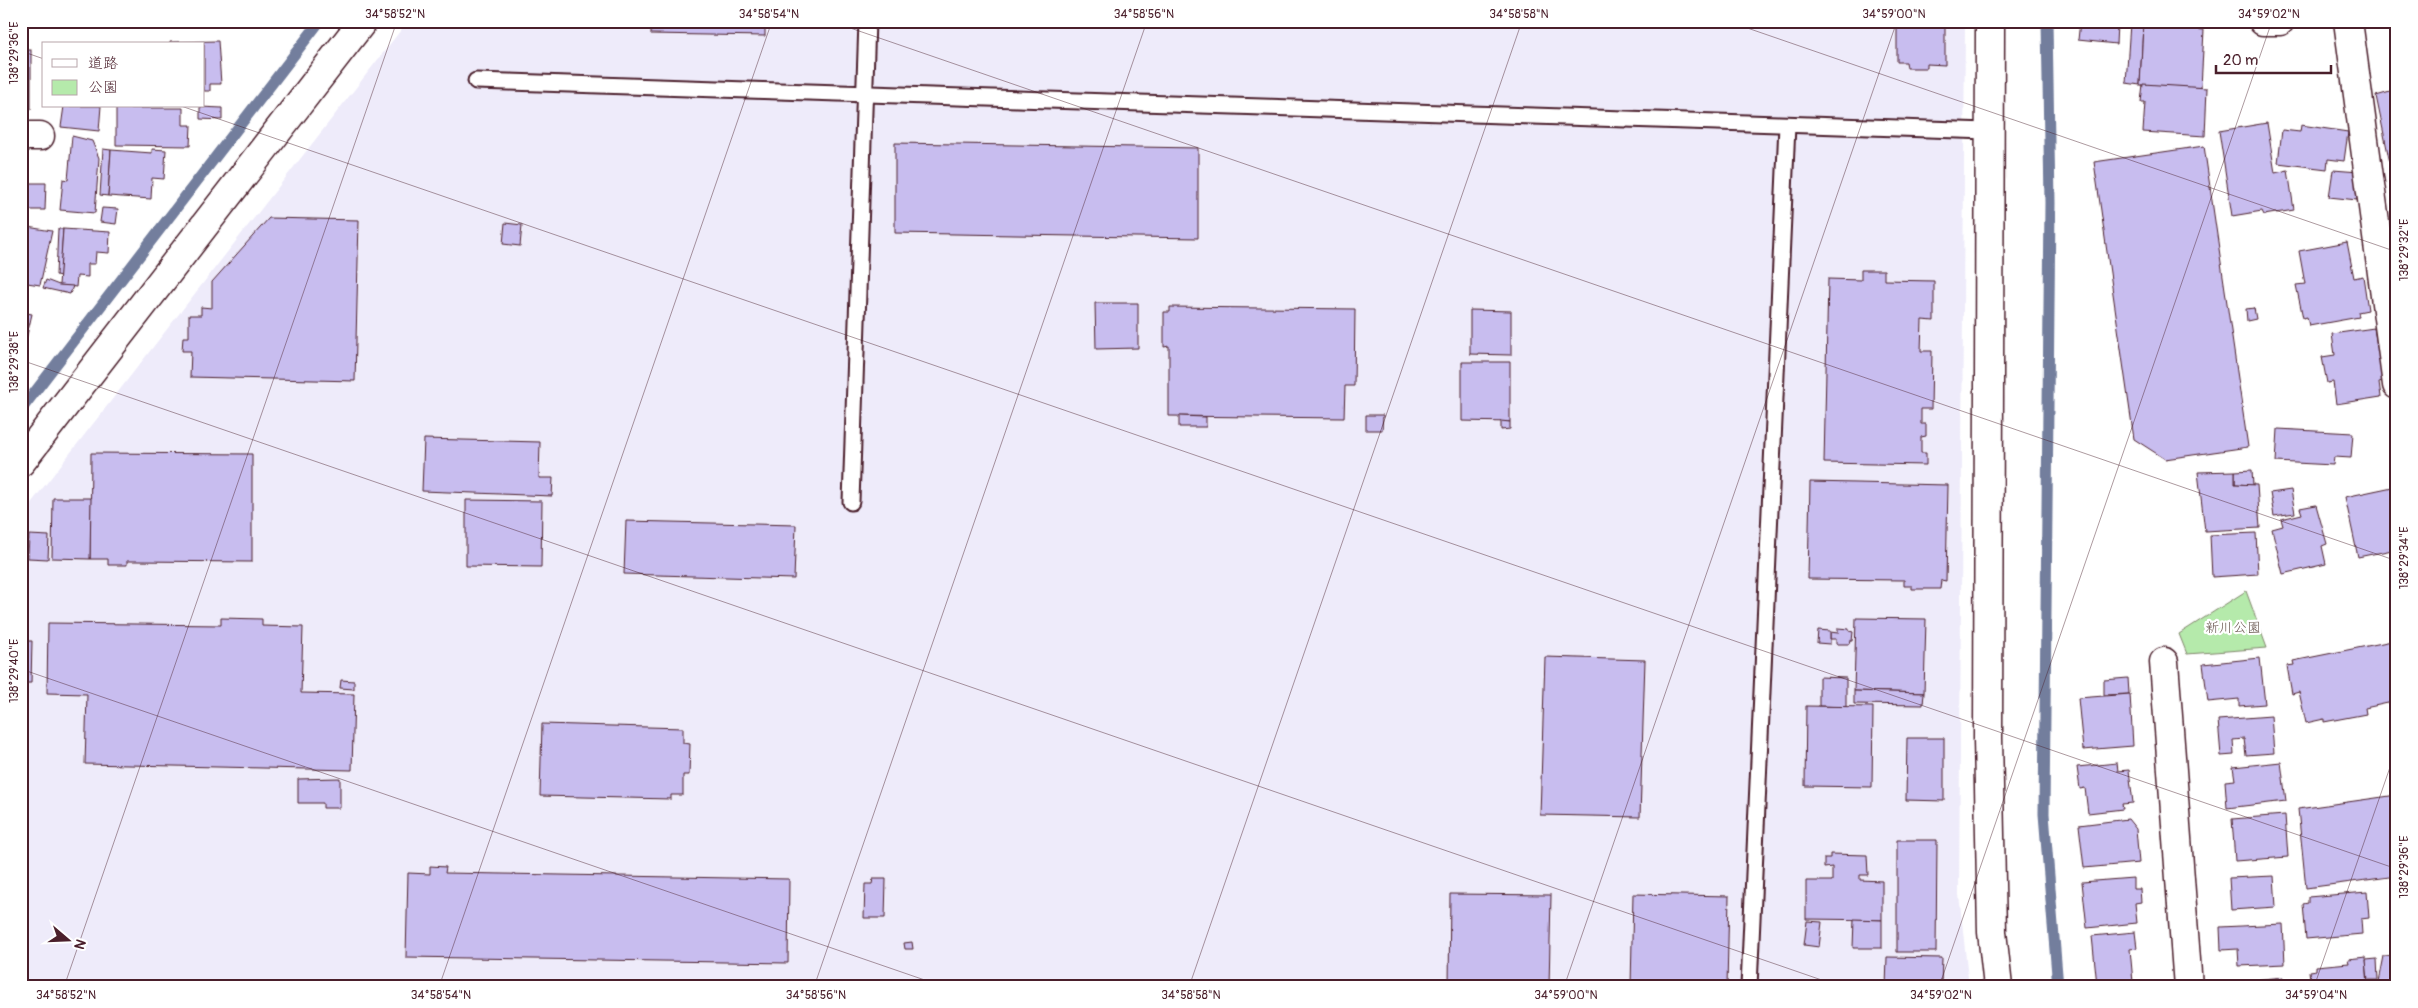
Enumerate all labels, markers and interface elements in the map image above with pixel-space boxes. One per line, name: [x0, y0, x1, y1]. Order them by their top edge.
text: 34°58'52"N: [365, 7, 425, 22]
text: 34°58'54"N: [739, 7, 799, 22]
text: 34°58'56"N: [1114, 7, 1174, 22]
text: 34°58'58"N: [1489, 7, 1549, 22]
text: 34°59'00"N: [1862, 7, 1926, 22]
text: 34°59'02"N: [2238, 7, 2300, 22]
text: 138°29'36"E: [7, 22, 22, 84]
legend: [42, 42, 205, 108]
scale bar: [2216, 42, 2330, 74]
text: 20 m: [2223, 51, 2258, 70]
text: 道路: [88, 54, 118, 73]
text: 公園: [88, 78, 118, 97]
text: 138°29'32"E: [2397, 219, 2412, 281]
text: 138°29'38"E: [7, 331, 22, 393]
text: 138°29'34"E: [2397, 527, 2412, 589]
park label: 新川公園: [2205, 619, 2261, 636]
text: 138°29'40"E: [7, 639, 22, 703]
text: 138°29'36"E: [2397, 836, 2412, 898]
north arrow: [42, 916, 92, 966]
text: N: [70, 937, 89, 951]
text: 34°58'52"N: [36, 988, 96, 1003]
text: 34°58'54"N: [411, 988, 471, 1003]
text: 34°58'56"N: [786, 988, 846, 1003]
text: 34°58'58"N: [1161, 988, 1221, 1003]
text: 34°59'00"N: [1534, 988, 1598, 1003]
text: 34°59'02"N: [1910, 988, 1972, 1003]
text: 34°59'04"N: [2285, 988, 2347, 1003]

